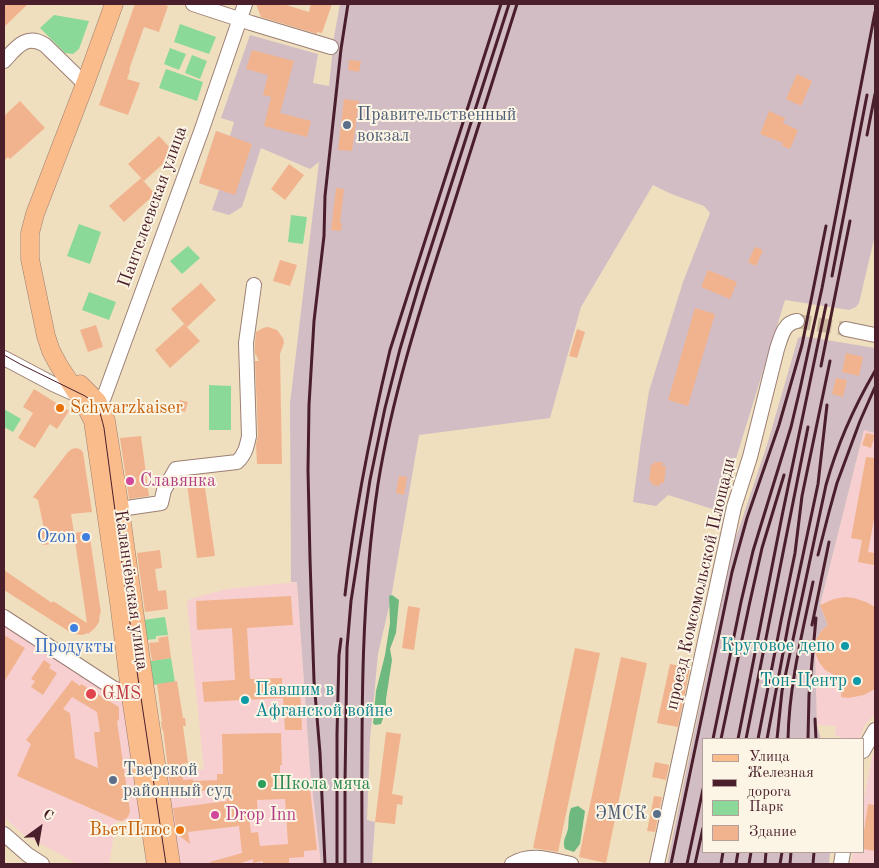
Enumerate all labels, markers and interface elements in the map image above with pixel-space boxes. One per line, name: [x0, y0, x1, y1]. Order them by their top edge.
place label: Правительственный вокзал: [357, 104, 517, 146]
marker: Правительственный вокзал: [341, 119, 353, 131]
street label: Пантелеевская улица: [114, 123, 192, 291]
place label: Schwarzkaiser: [70, 397, 183, 419]
marker: Schwarzkaiser: [54, 402, 66, 414]
street label: проезд Комсомольской Площади: [661, 456, 741, 712]
place label: Славянка: [140, 470, 216, 492]
marker: Славянка: [124, 475, 136, 487]
street label: Каланчёвская улица: [109, 508, 153, 672]
place label: Ozon: [37, 526, 76, 548]
marker: Ozon: [80, 531, 92, 543]
marker: Продукты: [68, 622, 80, 634]
place label: Круговое депо: [721, 635, 835, 657]
place label: Продукты: [34, 636, 114, 658]
marker: Круговое депо: [839, 640, 851, 652]
place label: Тон-Центр: [760, 670, 847, 692]
marker: Тон-Центр: [851, 675, 863, 687]
place label: Павшим в Афганской войне: [255, 679, 393, 722]
place label: GMS: [102, 683, 141, 705]
marker: GMS: [84, 687, 98, 701]
marker: Павшим в Афганской войне: [239, 694, 251, 706]
legend: [702, 738, 864, 853]
text: Улица: [749, 750, 790, 765]
place label: Тверской районный суд: [123, 759, 232, 802]
text: Железная дорога: [747, 766, 814, 800]
place label: Школа мяча: [272, 773, 370, 795]
marker: Тверской районный суд: [107, 774, 119, 786]
marker: Школа мяча: [256, 778, 268, 790]
text: Парк: [749, 800, 784, 815]
north arrow: [15, 803, 65, 853]
place label: ЭМСК: [595, 803, 647, 825]
place label: Drop Inn: [225, 804, 296, 826]
text: С: [40, 807, 56, 824]
marker: ЭМСК: [651, 808, 663, 820]
marker: Drop Inn: [209, 809, 221, 821]
place label: ВьетПлюс: [89, 819, 170, 841]
marker: ВьетПлюс: [174, 824, 186, 836]
text: Здание: [749, 825, 796, 840]

